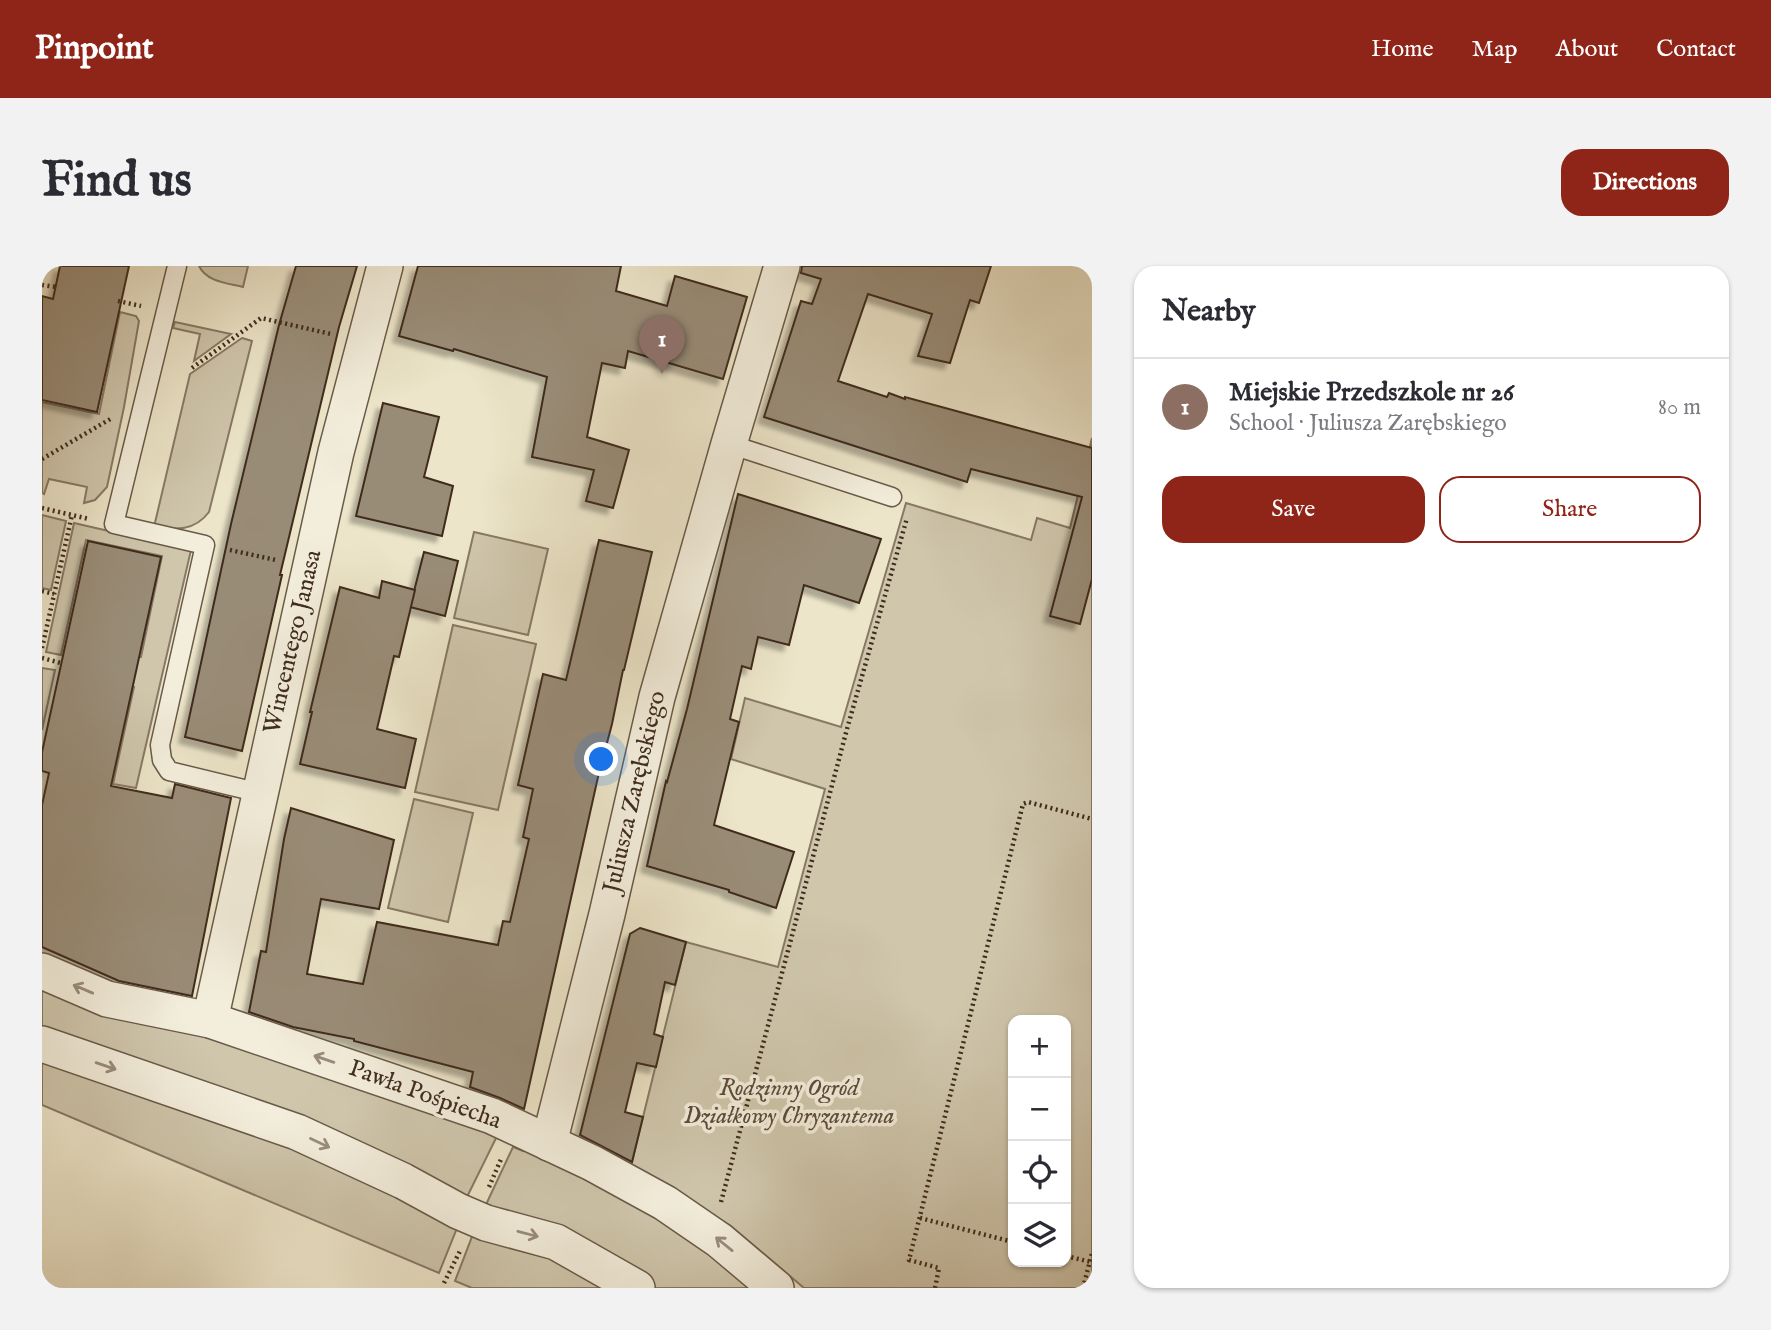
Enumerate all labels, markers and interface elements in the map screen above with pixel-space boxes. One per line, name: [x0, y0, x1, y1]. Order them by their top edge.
text: Pinpoint: [35, 28, 154, 70]
text: Home: [1371, 34, 1434, 65]
text: Map: [1472, 34, 1518, 65]
text: About: [1556, 34, 1618, 65]
text: Contact: [1656, 34, 1736, 65]
button: Directions: [1561, 149, 1729, 216]
text: Find us: [42, 151, 192, 213]
text: Nearby: [1162, 293, 1255, 331]
pin: 1: [639, 316, 685, 374]
text: Miejskie Przedszkole nr 26: [1229, 376, 1514, 409]
text: 1: [1181, 393, 1189, 422]
text: 80 m: [1658, 393, 1701, 422]
text: School · Juliusza Zarębskiego: [1229, 409, 1507, 438]
button: Save: [1162, 476, 1425, 543]
button: Share: [1439, 476, 1701, 543]
street label: Wincentego Janasa: [257, 546, 329, 737]
street label: Juliusza Zarębskiego: [596, 688, 673, 899]
your location: [584, 742, 618, 776]
one-way arrow: [73, 981, 94, 994]
map controls: [1008, 1015, 1071, 1267]
button: +: [1008, 1015, 1071, 1078]
one-way arrow: [314, 1052, 336, 1064]
street label: Pawła Pośpiecha: [344, 1053, 506, 1137]
one-way arrow: [95, 1061, 117, 1073]
park label: Rodzinny Ogród Działkowy Chryzantema: [684, 1073, 894, 1132]
button: −: [1008, 1078, 1071, 1141]
one-way arrow: [309, 1137, 331, 1150]
button: locate: [1008, 1141, 1071, 1204]
button: layers: [1008, 1204, 1071, 1267]
one-way arrow: [517, 1229, 539, 1242]
one-way arrow: [715, 1236, 733, 1252]

